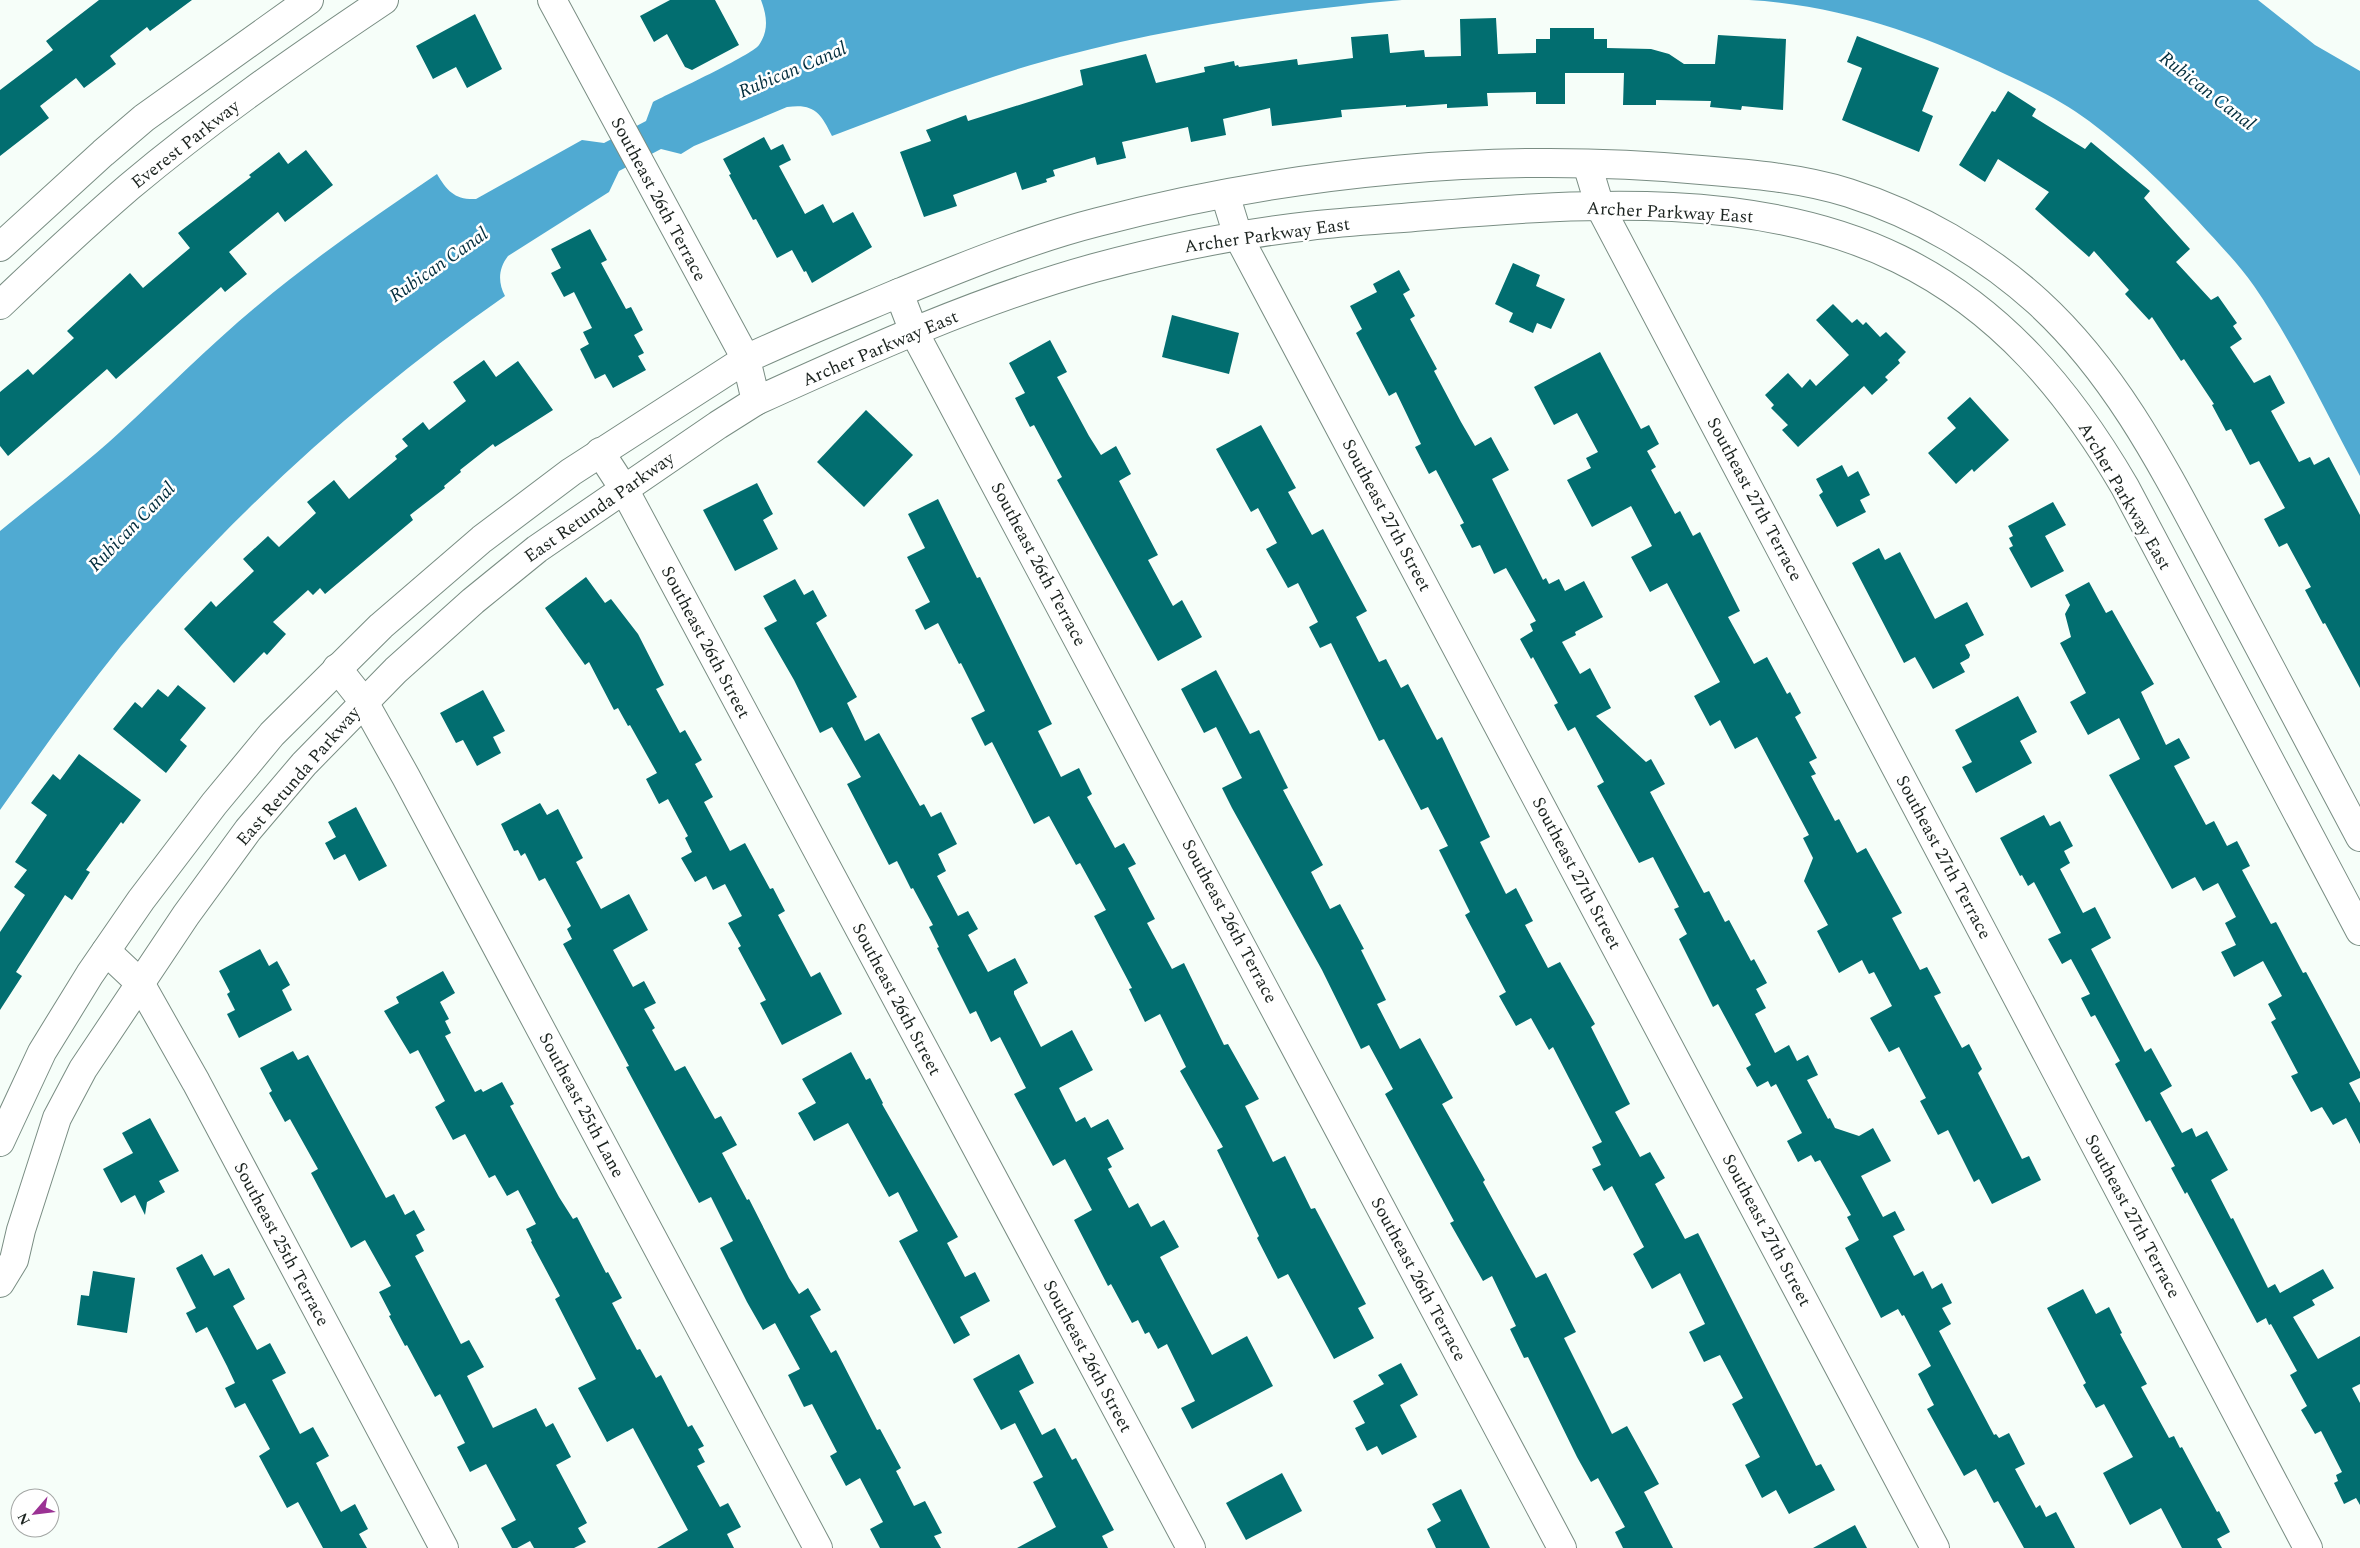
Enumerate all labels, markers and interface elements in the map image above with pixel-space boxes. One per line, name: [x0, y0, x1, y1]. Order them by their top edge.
water label: Rubican Canal: [734, 34, 851, 106]
water label: Rubican Canal: [2153, 44, 2262, 138]
street label: Everest Parkway: [125, 92, 246, 195]
street label: Southeast 26th Terrace: [604, 112, 713, 286]
street label: Archer Parkway East: [1586, 195, 1754, 230]
street label: Archer Parkway East: [1182, 210, 1352, 260]
water label: Rubican Canal: [383, 220, 494, 310]
street label: Archer Parkway East: [798, 303, 962, 394]
street label: Southeast 27th Terrace: [1700, 412, 1809, 586]
street label: Archer Parkway East: [2071, 417, 2178, 575]
street label: Southeast 27th Street: [1335, 434, 1438, 596]
street label: East Retunda Parkway: [519, 445, 681, 570]
water label: Rubican Canal: [82, 475, 183, 579]
street label: Southeast 26th Terrace: [984, 477, 1093, 651]
street label: Southeast 26th Street: [654, 561, 757, 723]
street label: East Retunda Parkway: [230, 699, 368, 852]
street label: Southeast 27th Terrace: [1889, 770, 1998, 944]
street label: Southeast 27th Street: [1525, 792, 1628, 954]
street label: Southeast 26th Terrace: [1175, 834, 1284, 1008]
street label: Southeast 26th Street: [845, 918, 948, 1080]
street label: Southeast 25th Lane: [532, 1028, 631, 1183]
street label: Southeast 27th Terrace: [2078, 1129, 2187, 1303]
street label: Southeast 27th Street: [1715, 1149, 1818, 1311]
street label: Southeast 25th Terrace: [227, 1157, 336, 1331]
street label: Southeast 26th Terrace: [1364, 1192, 1473, 1366]
street label: Southeast 26th Street: [1036, 1275, 1139, 1437]
north arrow: [10, 1488, 60, 1538]
text: N: [12, 1509, 36, 1529]

